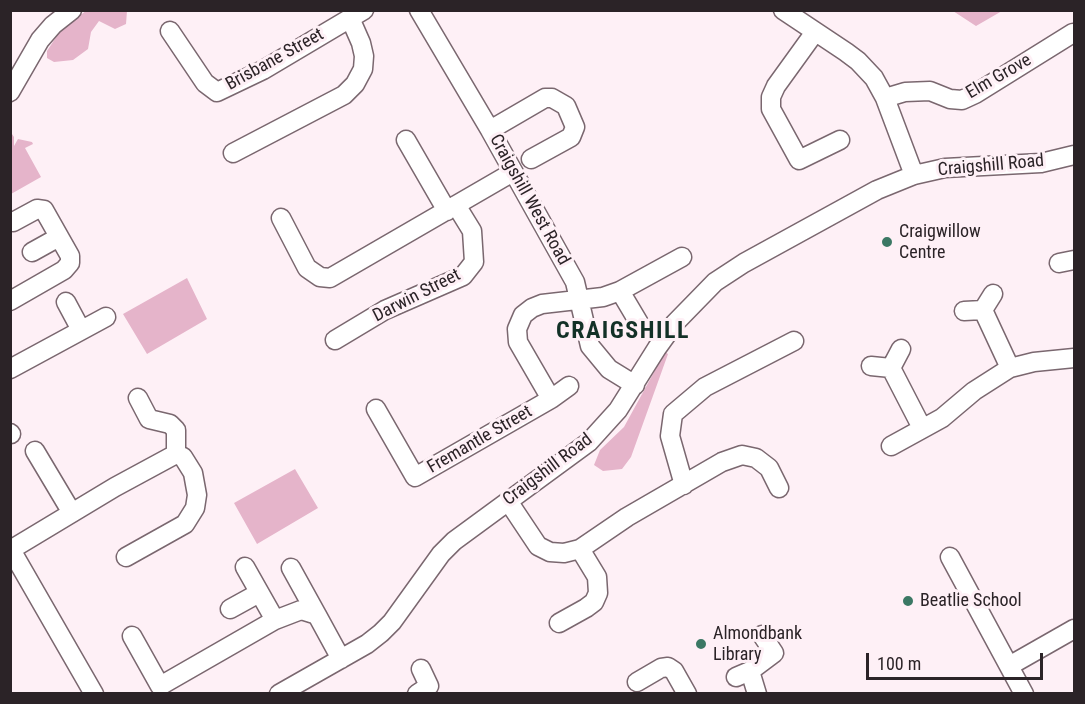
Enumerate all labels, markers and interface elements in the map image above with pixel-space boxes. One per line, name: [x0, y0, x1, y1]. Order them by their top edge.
street label: Brisbane Street: [222, 24, 328, 96]
street label: Elm Grove: [963, 50, 1035, 104]
street label: Craigshill West Road: [484, 131, 574, 269]
street label: Craigshill Road: [937, 151, 1045, 181]
place label: Craigwillow Centre: [899, 221, 981, 264]
marker: Craigwillow Centre: [880, 235, 894, 249]
street label: Darwin Street: [370, 265, 464, 327]
district label: CRAIGSHILL: [556, 318, 690, 346]
street label: Fremantle Street: [424, 401, 536, 479]
street label: Craigshill Road: [499, 429, 597, 511]
place label: Beatlie School: [920, 590, 1022, 612]
marker: Beatlie School: [901, 594, 915, 608]
place label: Almondbank Library: [713, 623, 802, 666]
marker: Almondbank Library: [694, 637, 708, 651]
scale bar: [869, 641, 1046, 679]
text: 100 m: [877, 653, 921, 674]

